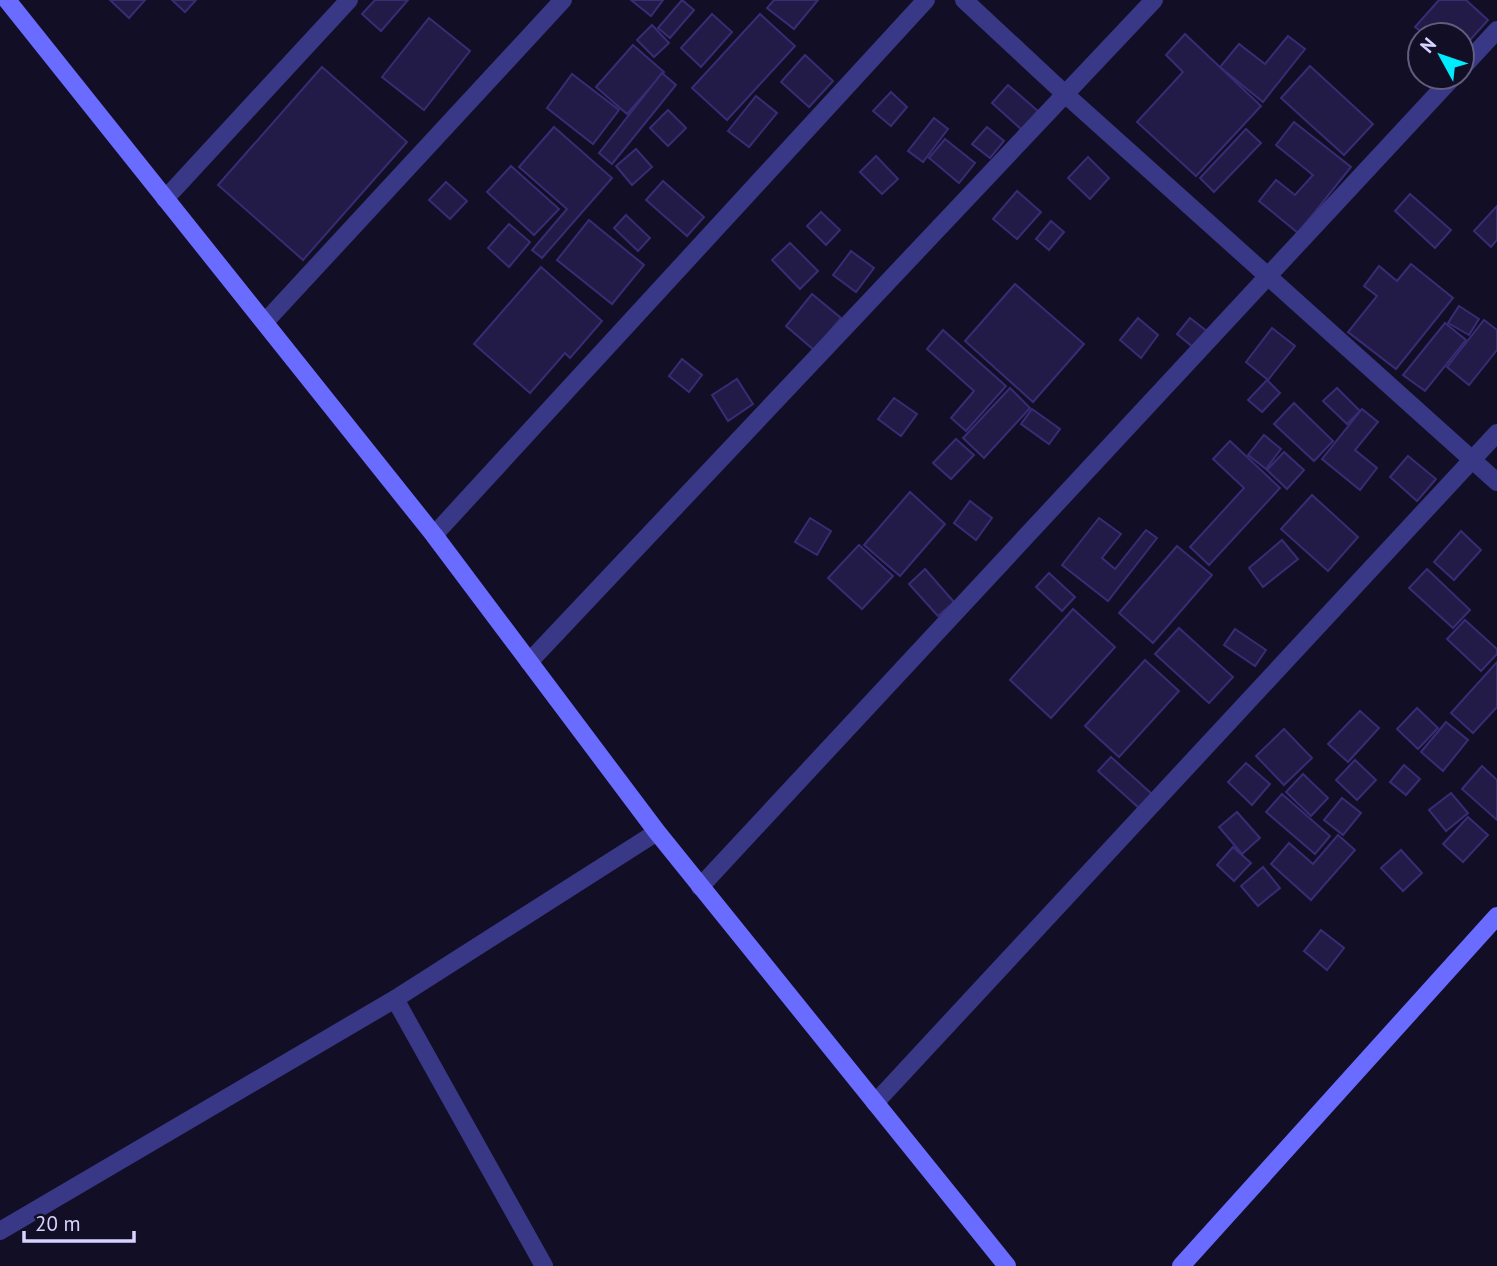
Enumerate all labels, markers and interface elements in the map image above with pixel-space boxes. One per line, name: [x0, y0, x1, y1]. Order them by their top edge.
north arrow: [1406, 21, 1476, 91]
text: N: [1415, 33, 1441, 58]
scale bar: [24, 1200, 135, 1244]
text: 20 m: [35, 1210, 81, 1237]

